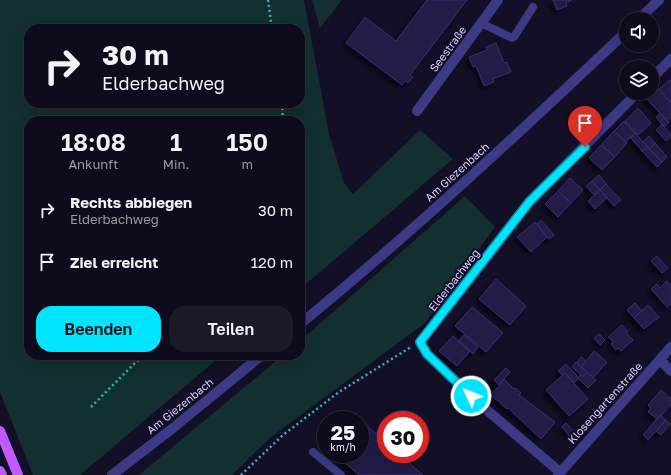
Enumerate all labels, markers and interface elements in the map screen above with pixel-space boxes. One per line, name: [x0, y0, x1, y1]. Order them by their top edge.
map controls: [619, 12, 659, 100]
button: sound: [619, 12, 659, 52]
street label: Seestraße: [427, 23, 468, 74]
text: 30 m: [102, 38, 169, 71]
icon: right: [36, 40, 88, 92]
button: layers: [619, 60, 659, 100]
text: Elderbachweg: [102, 72, 225, 94]
pin: [568, 106, 602, 147]
icon: arrive: [574, 112, 596, 134]
text: 18:08: [61, 127, 126, 156]
text: 1: [170, 127, 182, 156]
text: 150: [226, 127, 268, 156]
street label: Am Giezenbach: [422, 140, 491, 204]
text: Ankunft: [68, 156, 118, 172]
text: Min.: [163, 156, 189, 172]
text: m: [241, 156, 253, 172]
text: Rechts abbiegen: [70, 193, 192, 211]
icon: right: [36, 199, 58, 221]
text: 30 m: [258, 201, 293, 219]
text: Elderbachweg: [70, 211, 159, 227]
street label: Elderbachweg: [425, 246, 482, 313]
icon: arrive: [36, 251, 58, 273]
text: Ziel erreicht: [70, 253, 158, 271]
text: 120 m: [251, 253, 293, 271]
button: Beenden: [36, 306, 161, 352]
button: Teilen: [169, 306, 293, 352]
street label: Klosengartenstraße: [565, 359, 645, 446]
street label: Am Giezenbach: [144, 375, 215, 436]
position arrow: [450, 375, 492, 417]
speed limit sign: 30: [377, 411, 429, 463]
text: 25: [331, 420, 355, 444]
text: km/h: [330, 441, 356, 453]

